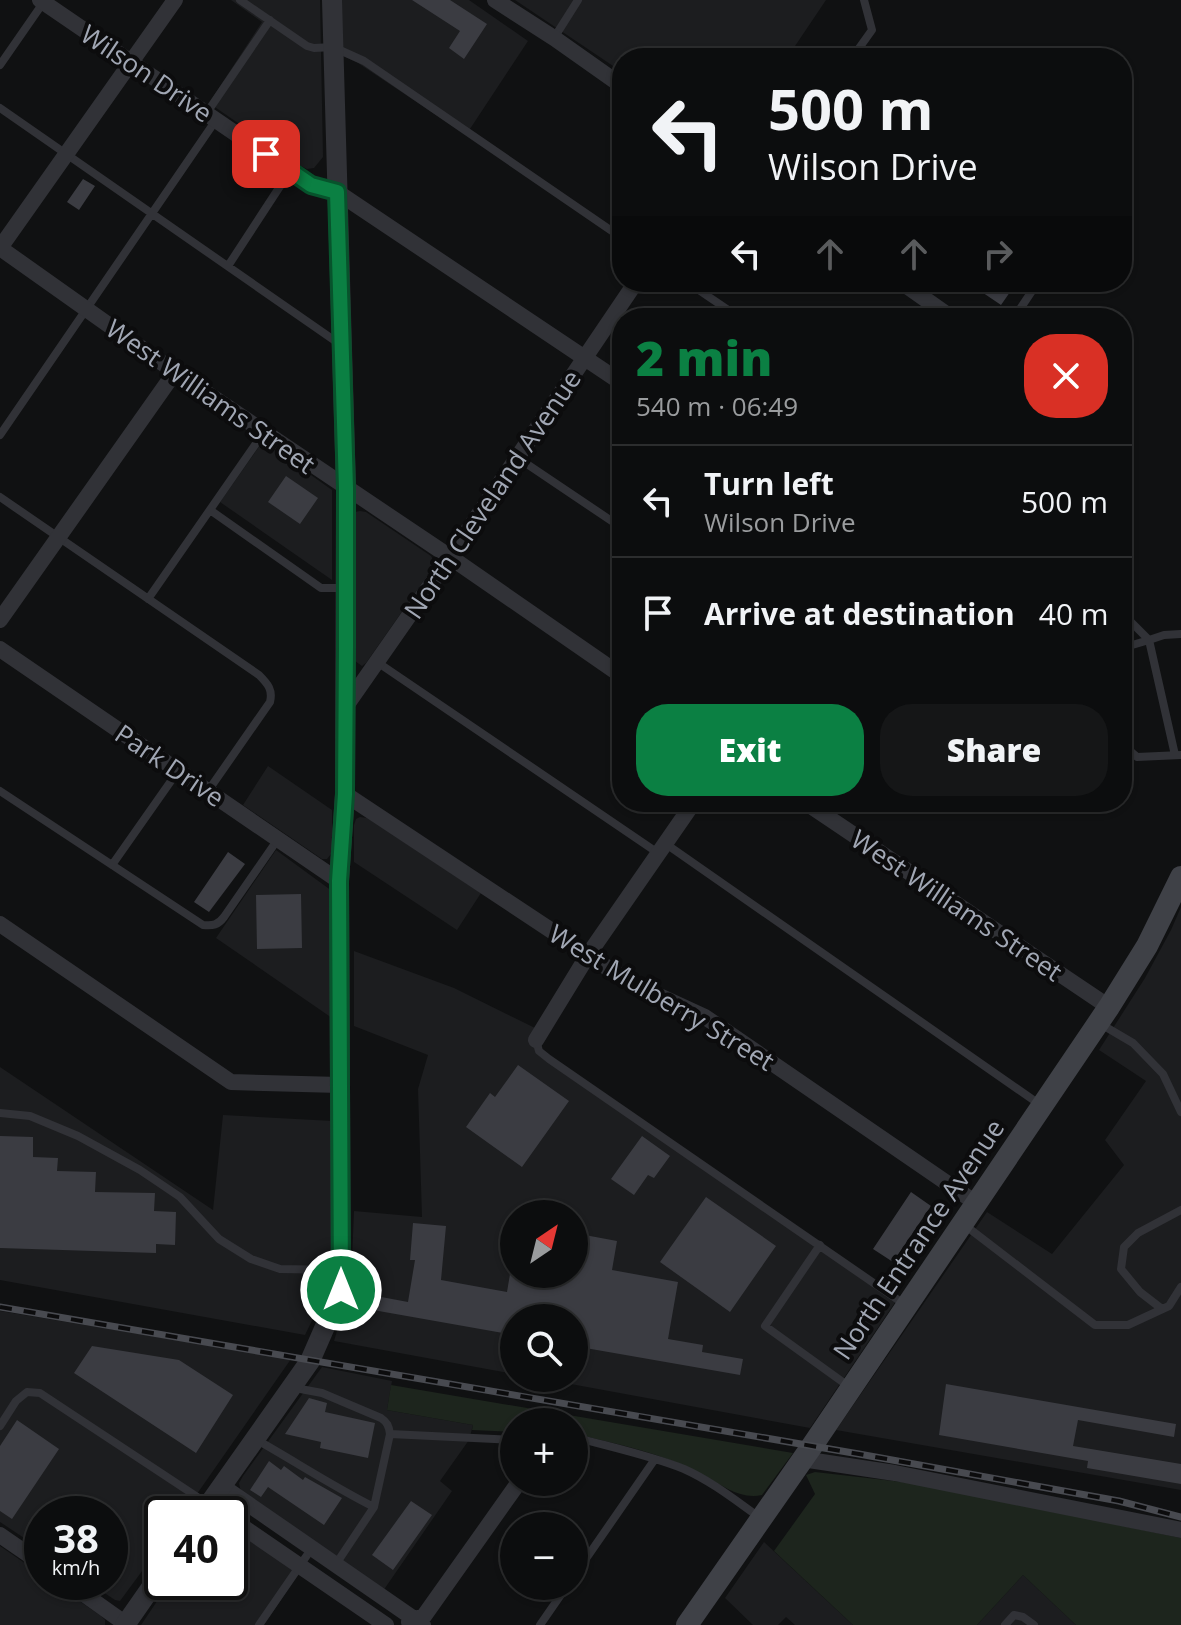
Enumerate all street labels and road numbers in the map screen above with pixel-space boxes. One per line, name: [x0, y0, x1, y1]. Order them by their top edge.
street label: Wilson Drive: [74, 16, 220, 130]
street label: West Williams Street: [99, 310, 323, 482]
street label: North Cleveland Avenue: [395, 362, 589, 626]
street label: Park Drive: [108, 715, 232, 815]
street label: West Williams Street: [844, 821, 1070, 989]
street label: West Mulberry Street: [543, 915, 781, 1079]
street label: North Entrance Avenue: [824, 1112, 1012, 1366]

